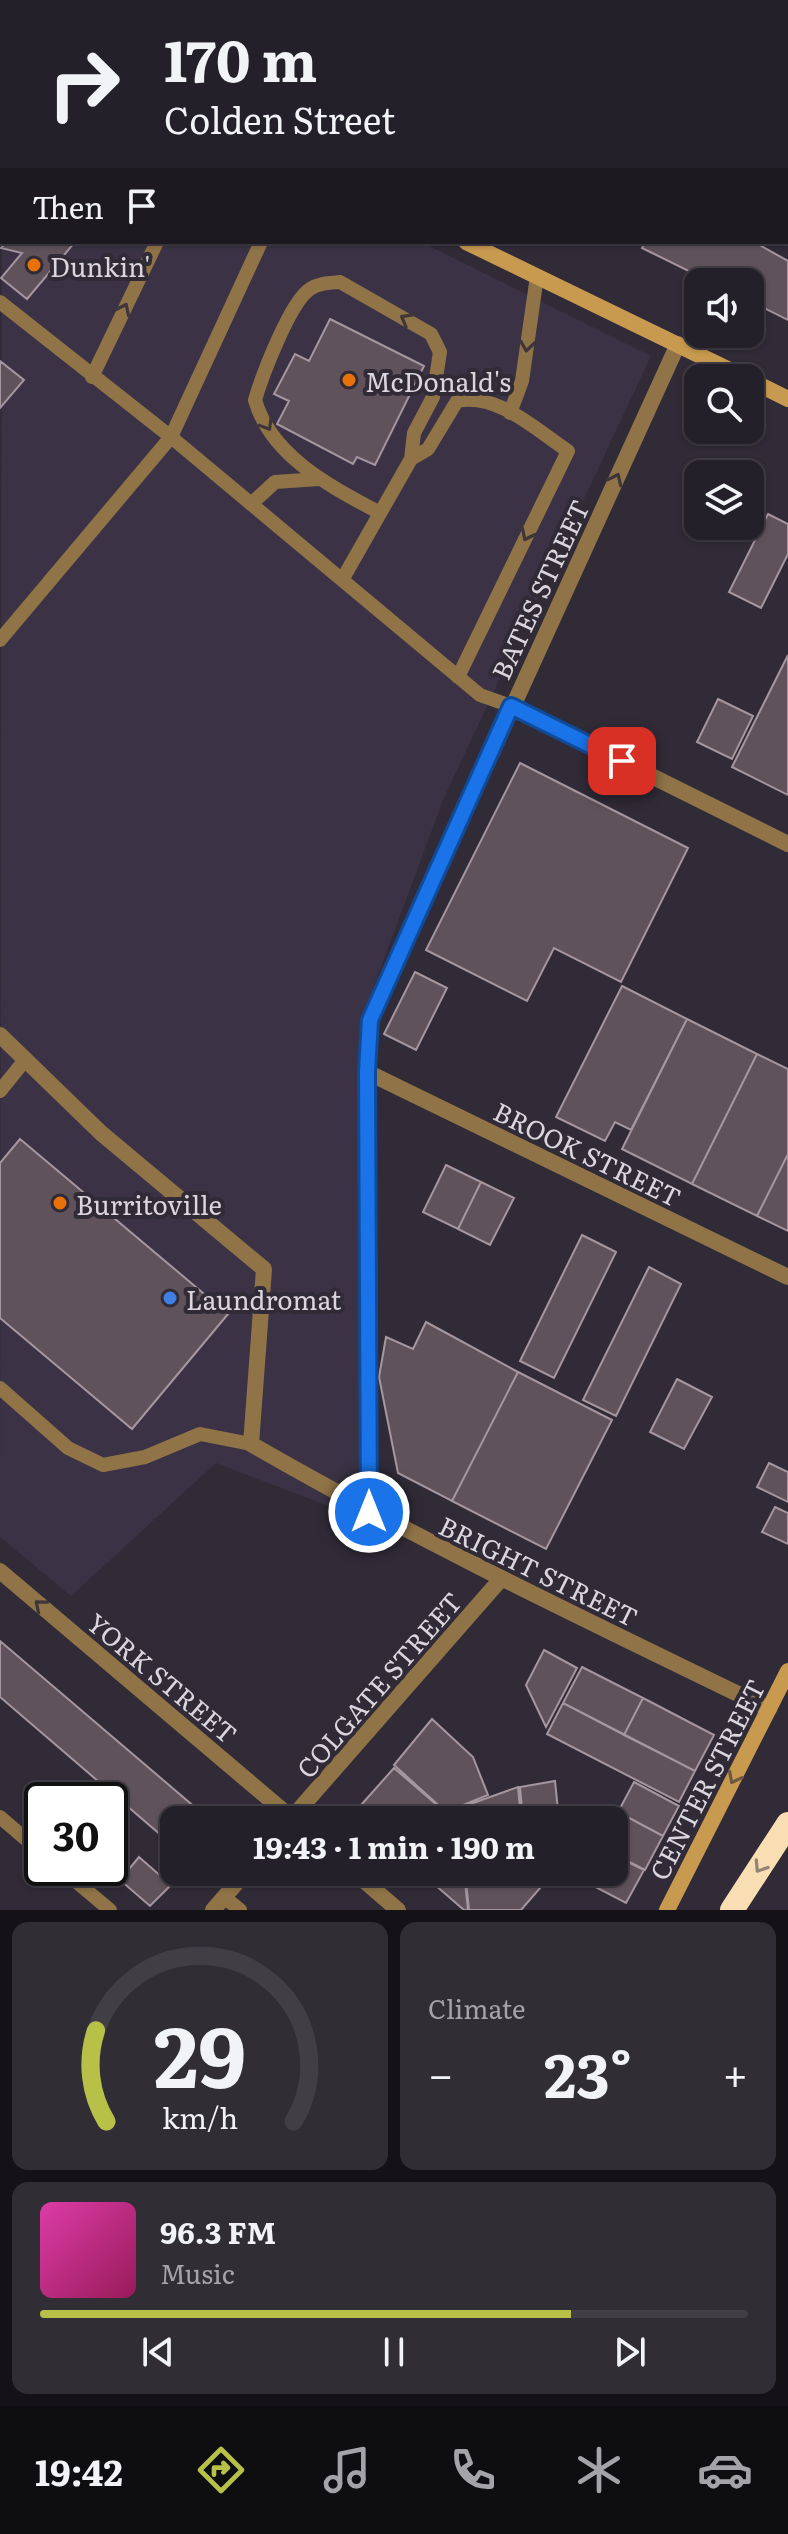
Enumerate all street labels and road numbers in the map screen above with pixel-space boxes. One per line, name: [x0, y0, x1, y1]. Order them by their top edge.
street label: BATES STREET: [480, 493, 598, 685]
street label: BROOK STREET: [488, 1091, 688, 1215]
street label: BRIGHT STREET: [433, 1505, 645, 1635]
street label: COLGATE STREET: [286, 1582, 470, 1786]
street label: YORK STREET: [79, 1602, 247, 1752]
street label: CENTER STREET: [638, 1672, 774, 1886]

